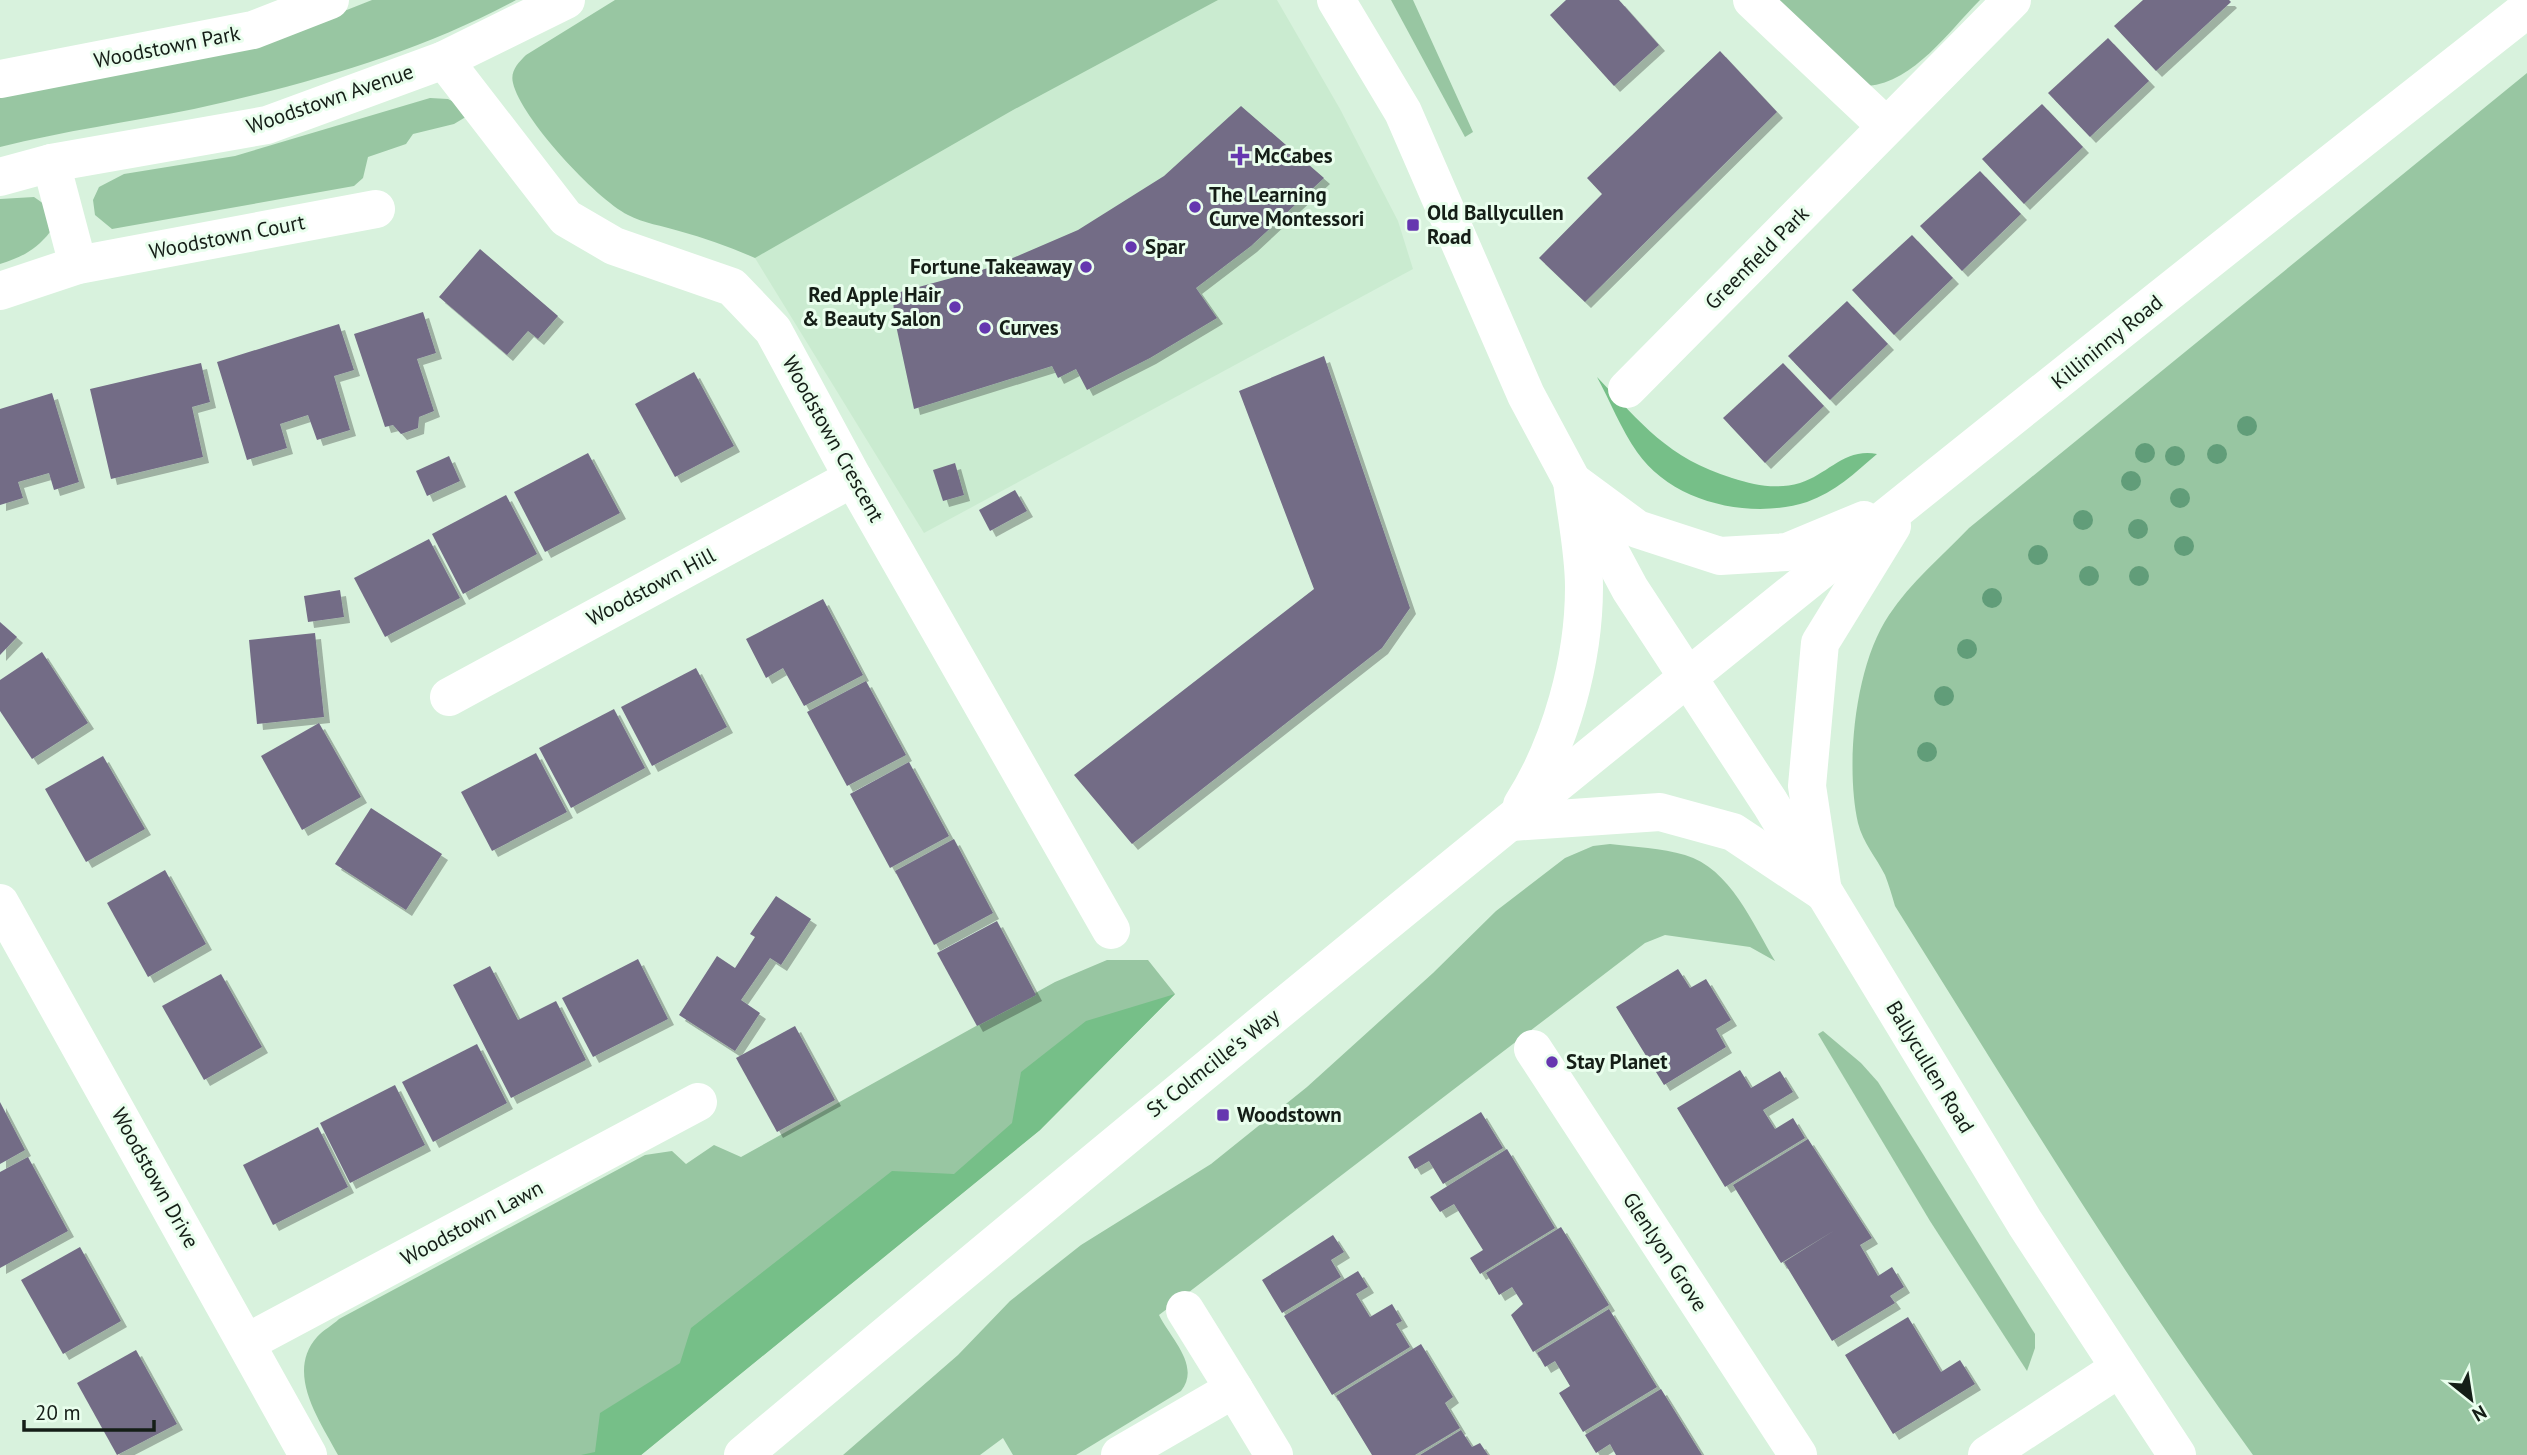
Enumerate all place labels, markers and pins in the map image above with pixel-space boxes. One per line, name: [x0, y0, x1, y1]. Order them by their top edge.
place label: McCabes: [1254, 142, 1333, 169]
marker: McCabes: [1232, 148, 1248, 164]
place label: The Learning Curve Montessori: [1209, 181, 1364, 232]
marker: The Learning Curve Montessori: [1187, 199, 1203, 215]
place label: Old Ballycullen Road: [1427, 199, 1564, 250]
marker: Old Ballycullen Road: [1405, 217, 1421, 233]
place label: Spar: [1145, 233, 1186, 260]
marker: Spar: [1123, 239, 1139, 255]
place label: Fortune Takeaway: [910, 253, 1073, 280]
marker: Fortune Takeaway: [1078, 259, 1094, 275]
place label: Red Apple Hair & Beauty Salon: [802, 281, 942, 332]
marker: Red Apple Hair & Beauty Salon: [947, 299, 963, 315]
place label: Curves: [999, 314, 1059, 341]
marker: Curves: [977, 320, 993, 336]
place label: Stay Planet: [1566, 1048, 1668, 1075]
marker: Stay Planet: [1544, 1054, 1560, 1070]
place label: Woodstown: [1237, 1101, 1342, 1128]
marker: Woodstown: [1215, 1107, 1231, 1123]

